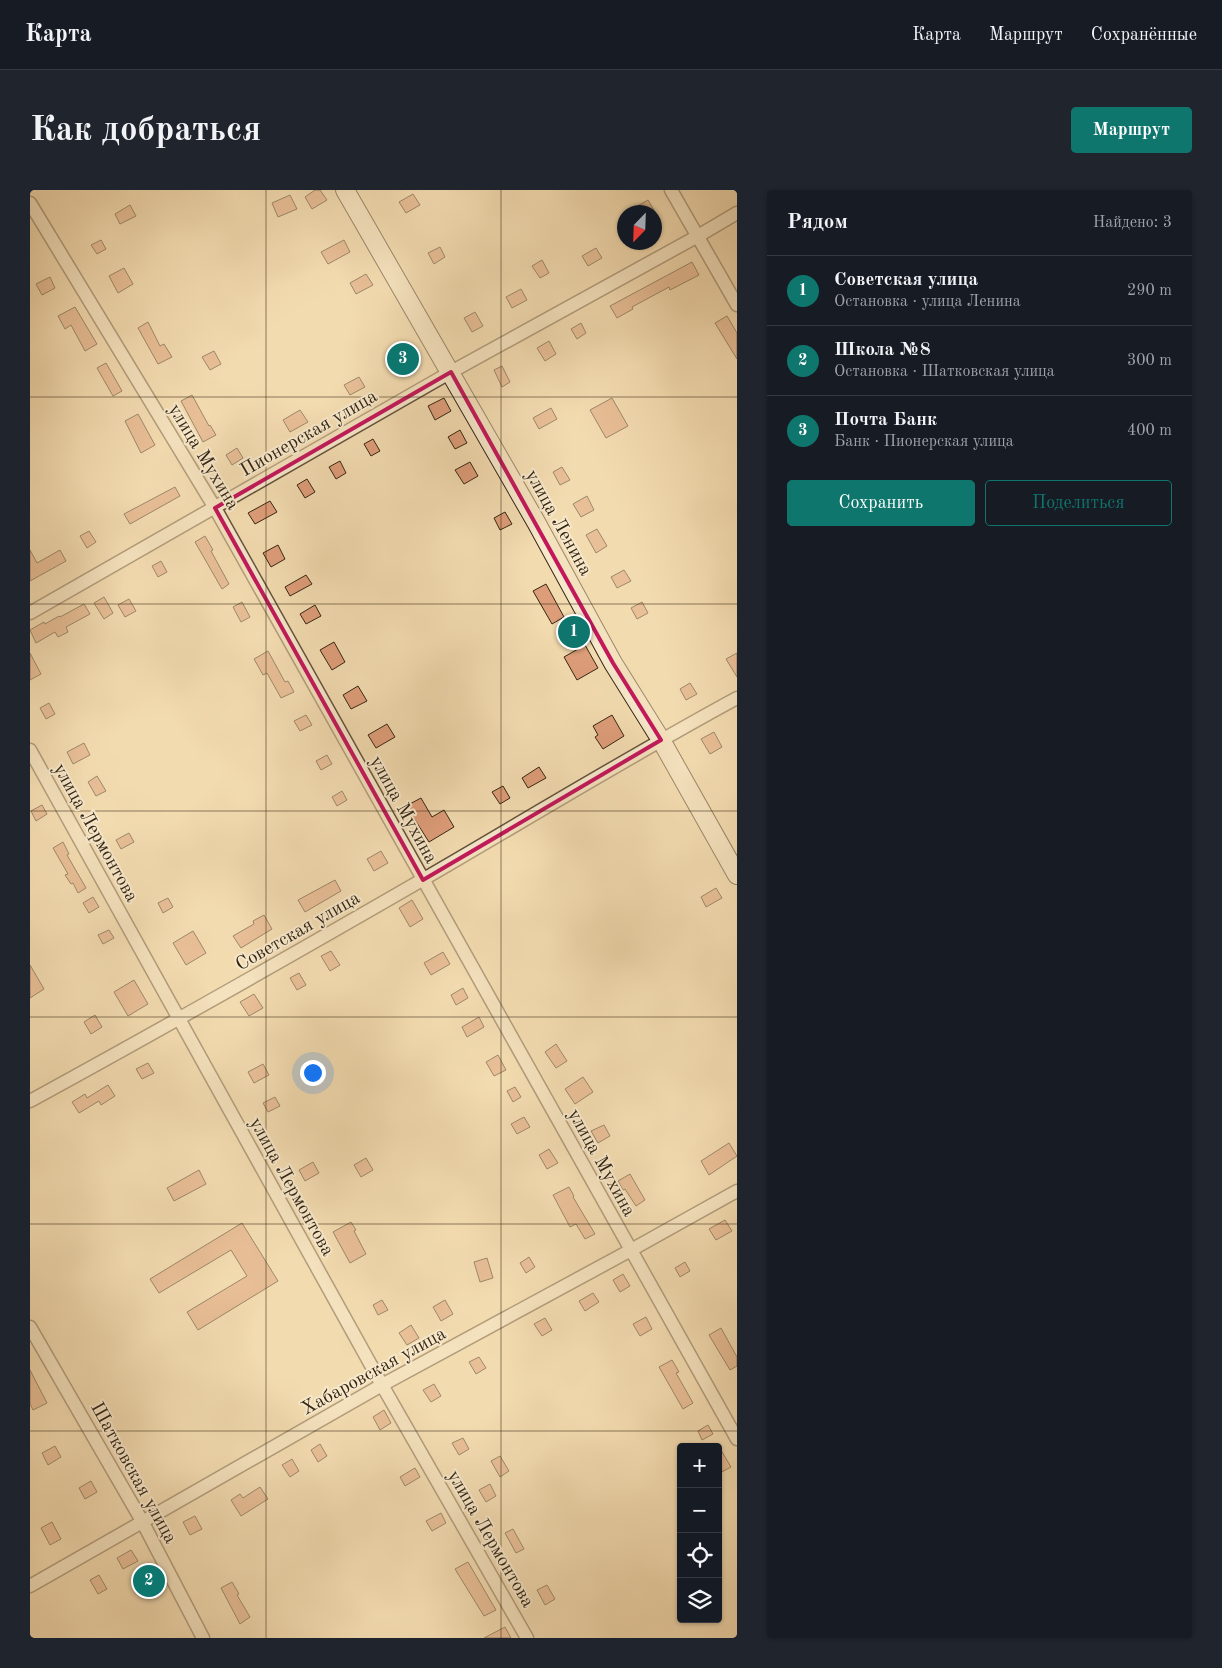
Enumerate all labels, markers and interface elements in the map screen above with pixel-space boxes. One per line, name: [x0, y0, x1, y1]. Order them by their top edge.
text: Карта: [25, 23, 92, 47]
text: Карта: [912, 26, 961, 44]
text: Маршрут: [989, 26, 1063, 44]
text: Сохранённые: [1091, 26, 1197, 44]
button: Маршрут: [1071, 107, 1192, 153]
text: Как добраться: [30, 113, 261, 148]
north arrow: [617, 205, 662, 250]
text: Рядом: [787, 212, 848, 233]
text: Найдено: 3: [1093, 215, 1172, 231]
text: Советская улица: [834, 271, 978, 290]
text: 1: [798, 283, 808, 299]
text: 290 m: [1127, 283, 1172, 299]
text: Остановка · улица Ленина: [834, 294, 1021, 310]
pin: 3: [387, 340, 419, 378]
text: Школа №8: [834, 341, 931, 360]
text: 2: [798, 353, 808, 369]
text: 300 m: [1127, 353, 1172, 369]
text: Остановка · Шатковская улица: [834, 364, 1055, 380]
street label: Пионерская улица: [238, 387, 381, 481]
street label: улица Мухина: [164, 401, 242, 514]
text: Почта Банк: [834, 411, 937, 430]
text: 3: [798, 423, 808, 439]
text: 400 m: [1127, 423, 1172, 439]
text: Банк · Пионерская улица: [834, 434, 1014, 450]
street label: улица Ленина: [521, 467, 595, 580]
button: Сохранить: [787, 480, 975, 526]
button: Поделиться: [985, 480, 1172, 526]
pin: 1: [558, 613, 590, 651]
street label: улица Мухина: [365, 753, 440, 868]
street label: улица Лермонтова: [49, 761, 141, 906]
street label: Советская улица: [233, 889, 364, 975]
your location: [300, 1060, 326, 1086]
street label: улица Мухина: [563, 1106, 638, 1221]
street label: улица Лермонтова: [245, 1115, 337, 1260]
street label: Хабаровская улица: [299, 1324, 450, 1420]
street label: Шатковская улица: [86, 1399, 180, 1548]
map controls: [677, 1443, 722, 1623]
button: +: [677, 1443, 722, 1488]
street label: улица Лермонтова: [443, 1467, 537, 1612]
button: −: [677, 1488, 722, 1533]
button: locate: [677, 1533, 722, 1578]
pin: 2: [133, 1562, 165, 1600]
button: layers: [677, 1578, 722, 1623]

